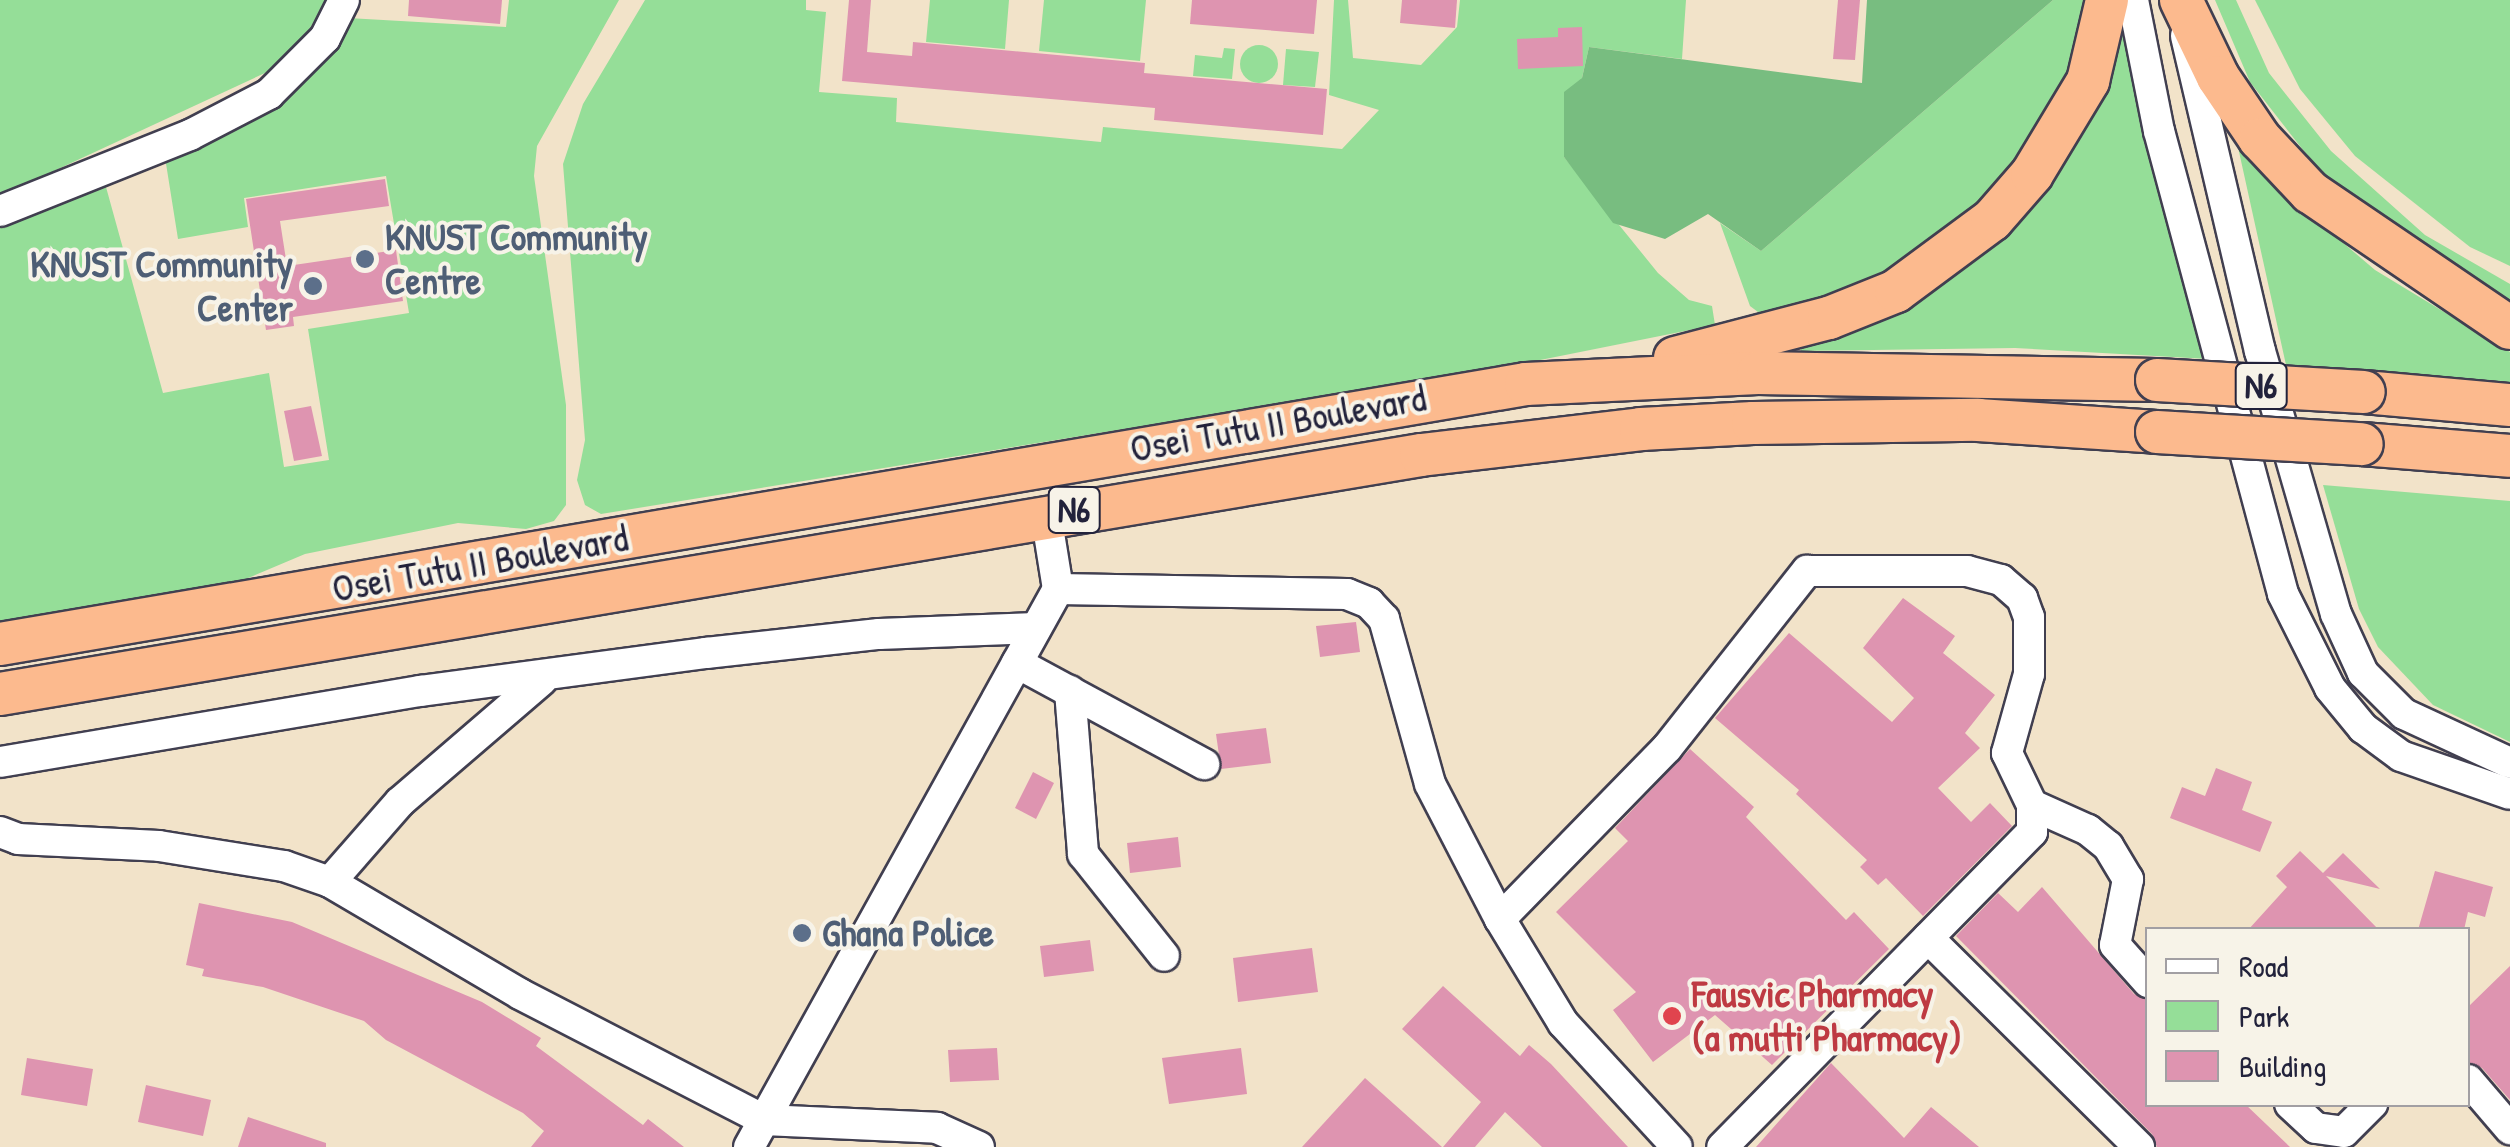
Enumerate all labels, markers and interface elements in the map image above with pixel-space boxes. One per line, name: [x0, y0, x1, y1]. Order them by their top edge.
place label: KNUST Community Centre: [385, 214, 648, 304]
place label: KNUST Community Center: [30, 241, 293, 330]
marker: KNUST Community Centre: [354, 248, 376, 270]
marker: KNUST Community Center: [302, 275, 324, 297]
road number: N6: [2234, 356, 2288, 416]
street label: Osei Tutu II Boulevard: [1127, 375, 1429, 471]
road number: N6: [1046, 480, 1102, 540]
street label: Osei Tutu II Boulevard: [329, 515, 631, 611]
place label: Ghana Police: [822, 910, 994, 956]
marker: Ghana Police: [791, 922, 813, 944]
legend: [2145, 927, 2470, 1107]
text: Road: [2239, 946, 2288, 986]
place label: Fausvic Pharmacy (a mutti Pharmacy): [1692, 971, 1962, 1060]
text: Park: [2239, 996, 2289, 1036]
marker: Fausvic Pharmacy (a mutti Pharmacy): [1661, 1005, 1683, 1027]
text: Building: [2239, 1046, 2326, 1086]

